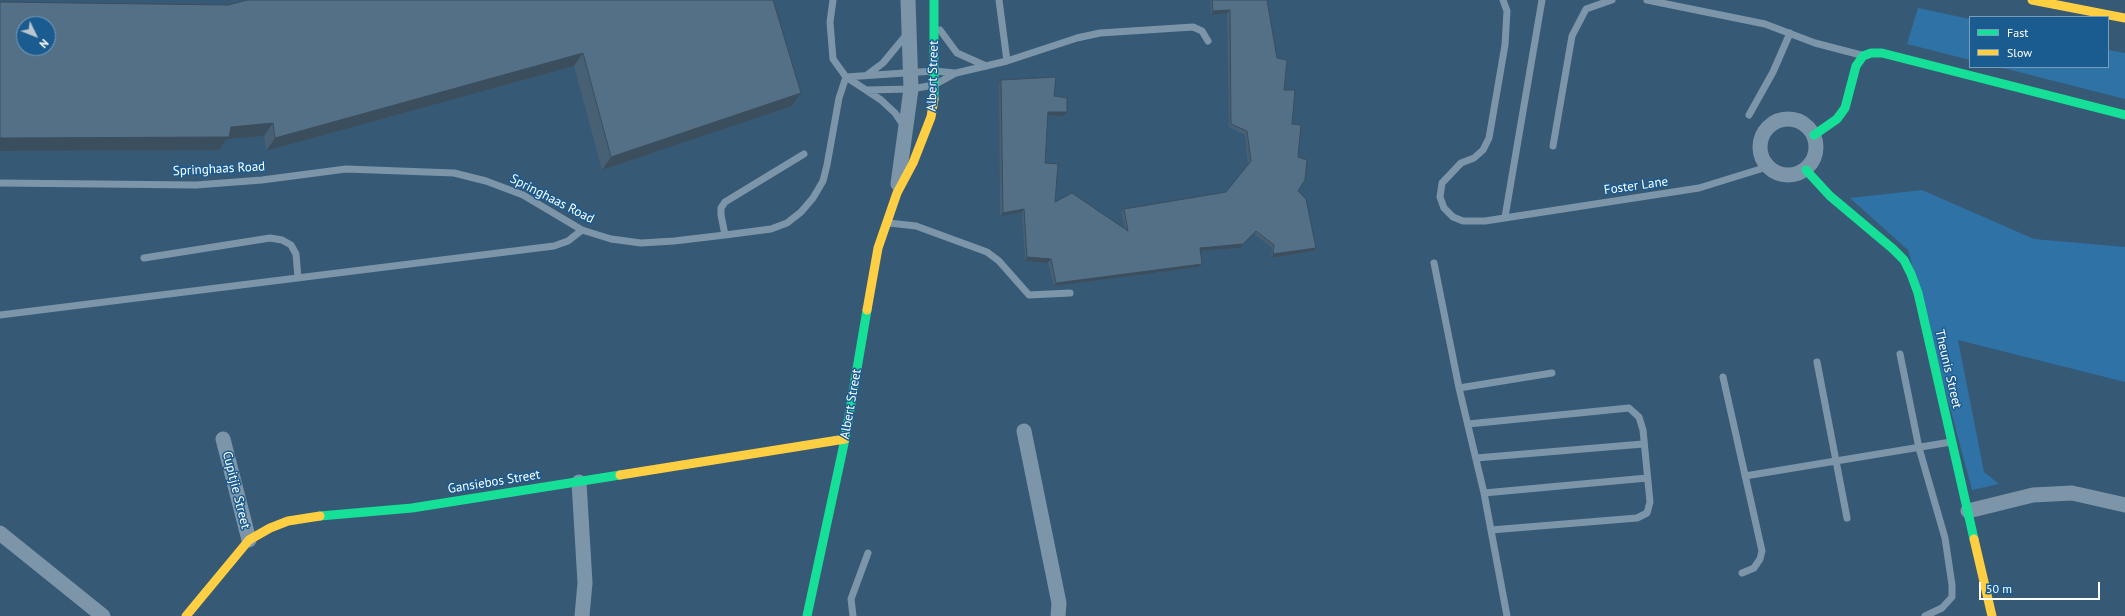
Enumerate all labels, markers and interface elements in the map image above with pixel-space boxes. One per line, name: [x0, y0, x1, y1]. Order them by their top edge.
north arrow: [16, 16, 56, 56]
legend: [1969, 16, 2109, 68]
text: Fast: [2007, 25, 2028, 40]
text: N: [36, 36, 52, 51]
street label: Albert Street: [924, 40, 942, 112]
text: Slow: [2007, 45, 2032, 60]
street label: Springhaas Road: [172, 159, 266, 179]
street label: Springhaas Road: [507, 171, 597, 227]
street label: Foster Lane: [1603, 174, 1669, 198]
street label: Theunis Street: [1931, 328, 1965, 410]
street label: Albert Street: [837, 368, 865, 440]
street label: Cupitjie Street: [219, 450, 253, 530]
street label: Gansiebos Street: [447, 467, 541, 497]
scale bar: [1981, 574, 2102, 600]
text: 50 m: [1986, 581, 2012, 596]

